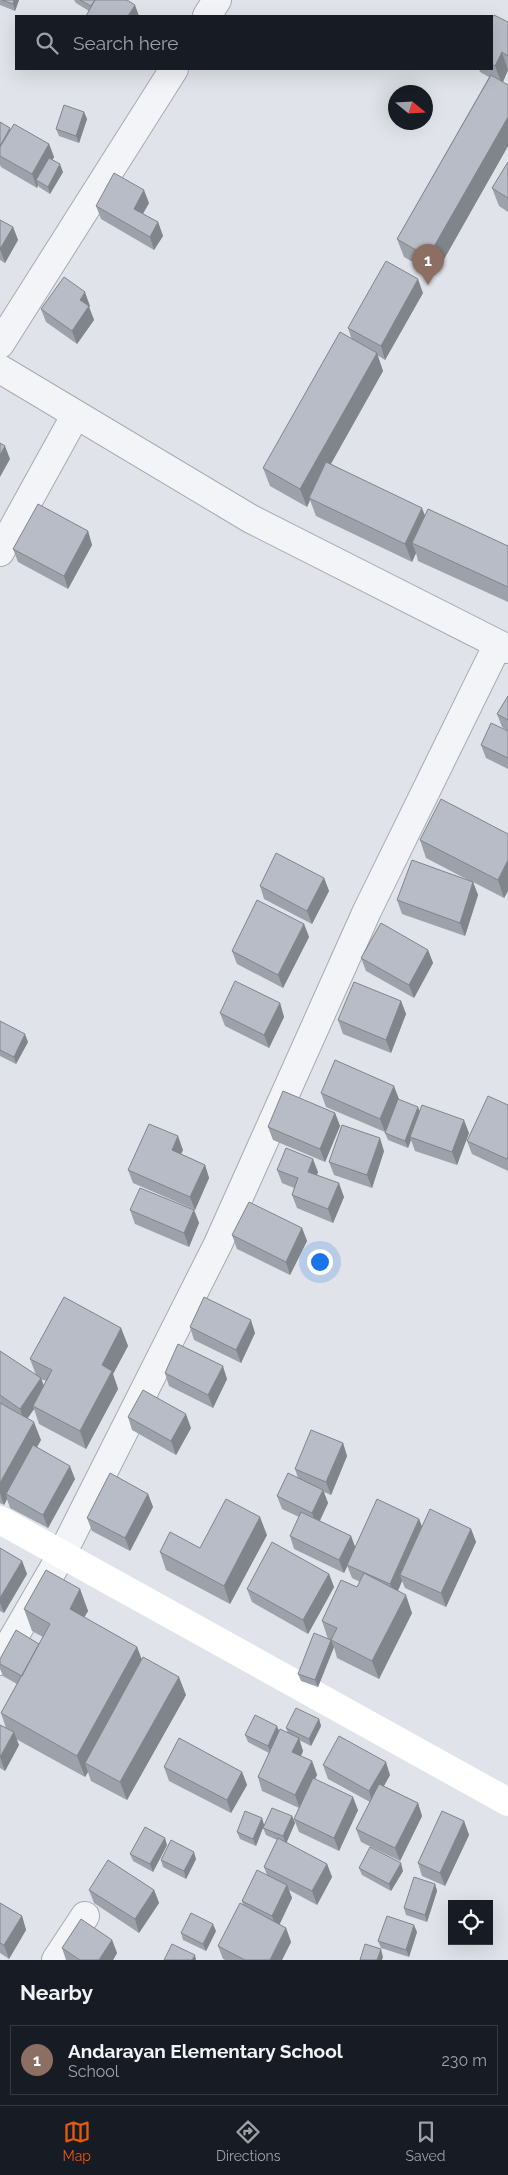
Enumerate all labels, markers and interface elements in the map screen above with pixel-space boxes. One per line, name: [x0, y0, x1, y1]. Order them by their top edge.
search box: [15, 15, 493, 70]
icon: search: [33, 29, 61, 57]
text: Search here: [73, 32, 179, 54]
north arrow: [388, 85, 433, 130]
pin: 1: [412, 244, 444, 285]
your location: [307, 1249, 333, 1275]
map controls: [448, 1900, 493, 1945]
button: locate: [448, 1900, 493, 1945]
text: Nearby: [20, 1980, 93, 2005]
text: Andarayan Elementary School: [68, 2040, 343, 2062]
text: 1: [33, 2051, 41, 2070]
text: 230 m: [442, 2051, 487, 2070]
text: School: [68, 2062, 119, 2081]
tab: Map: [62, 2118, 91, 2164]
tab: Directions: [216, 2118, 281, 2164]
tab: Saved: [405, 2118, 446, 2164]

